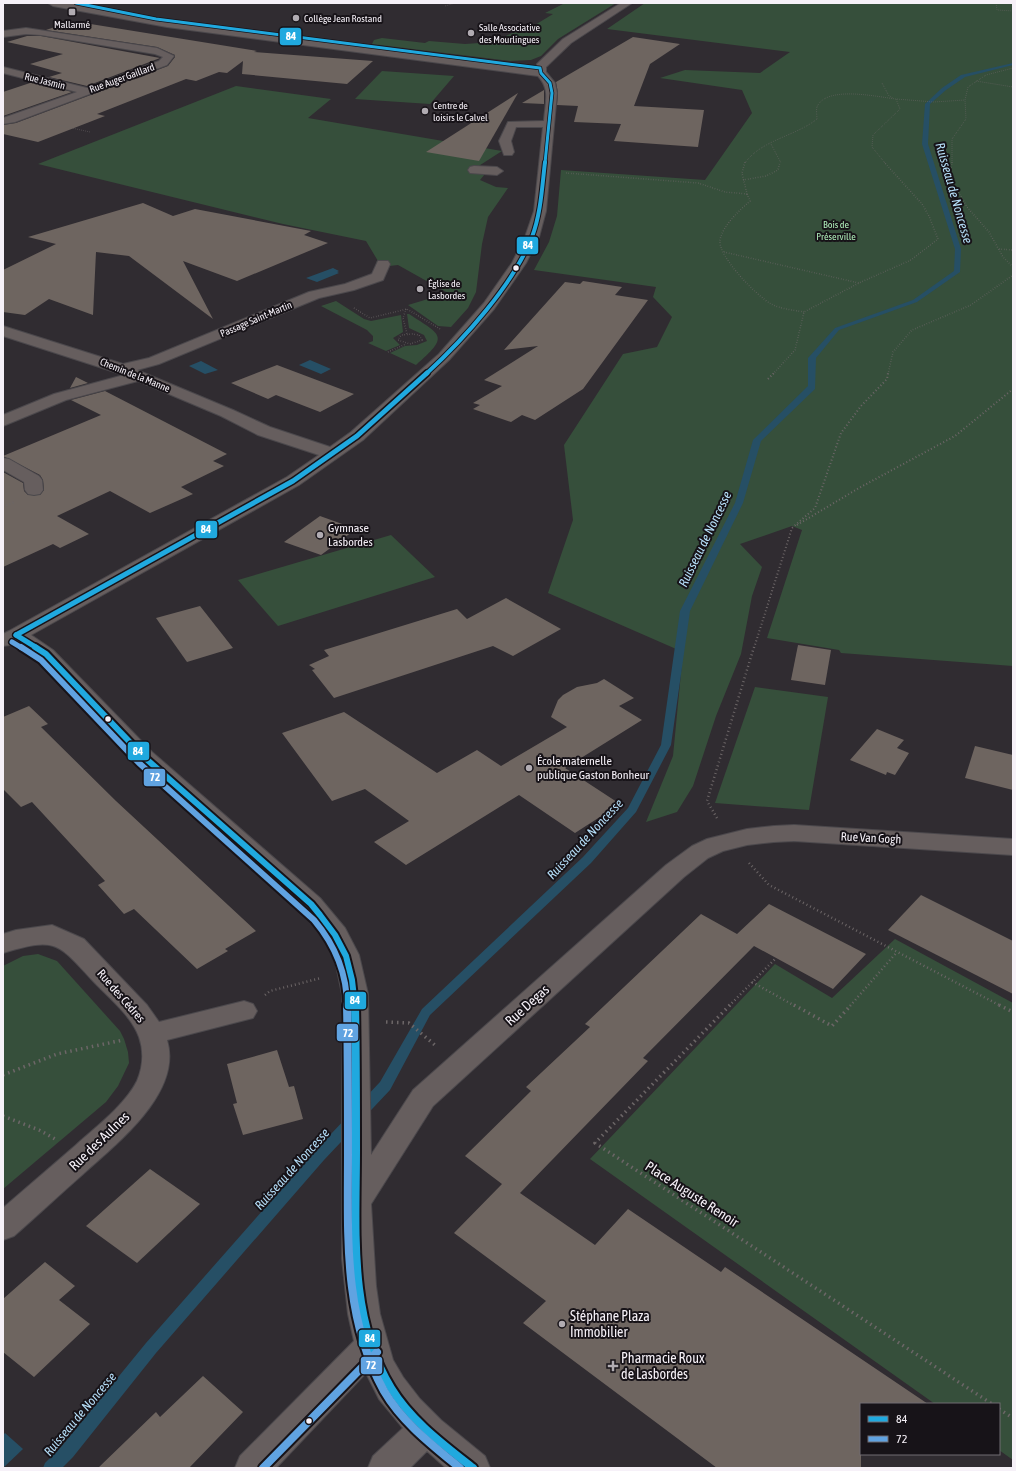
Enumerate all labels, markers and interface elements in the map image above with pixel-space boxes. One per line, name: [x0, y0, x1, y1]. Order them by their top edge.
marker: Mallarmé: [67, 7, 77, 17]
marker: Collège Jean Rostand: [291, 13, 301, 23]
place label: Collège Jean Rostand: [304, 13, 382, 24]
place label: Mallarmé: [54, 19, 90, 30]
place label: Salle Associative des Mourlingues: [479, 22, 540, 45]
line badge: 84: [279, 27, 302, 46]
marker: Salle Associative des Mourlingues: [466, 28, 476, 38]
text: 84: [286, 30, 296, 42]
street label: Rue Auger Gaillard: [88, 61, 156, 95]
street label: Rue Jasmin: [24, 71, 67, 91]
place label: Centre de loisirs le Calvel: [433, 100, 488, 123]
marker: Centre de loisirs le Calvel: [420, 106, 430, 116]
water label: Ruisseau de Noncesse: [932, 141, 976, 245]
park label: Bois de Préserville: [816, 219, 856, 242]
line badge: 84: [516, 236, 539, 255]
text: 84: [523, 239, 533, 251]
unlabelled marker: [511, 263, 521, 273]
place label: Église de Lasbordes: [428, 278, 466, 301]
marker: Église de Lasbordes: [415, 284, 425, 294]
street label: Passage Saint-Martin: [219, 299, 294, 339]
street label: Chemin de la Manne: [98, 356, 172, 394]
water label: Ruisseau de Noncesse: [675, 489, 735, 589]
line badge: 84: [195, 520, 218, 539]
place label: Gymnase Lasbordes: [328, 521, 373, 549]
text: 84: [201, 523, 211, 535]
marker: Gymnase Lasbordes: [315, 530, 325, 540]
unlabelled marker: [103, 714, 113, 724]
line badge: 84: [127, 741, 150, 761]
text: 84: [133, 745, 143, 757]
place label: École maternelle publique Gaston Bonheur: [537, 754, 650, 782]
marker: École maternelle publique Gaston Bonheur: [524, 763, 534, 773]
line badge: 72: [143, 768, 166, 787]
text: 72: [150, 771, 160, 783]
water label: Ruisseau de Noncesse: [544, 796, 626, 882]
street label: Rue Van Gogh: [840, 829, 902, 847]
street label: Rue des Cèdres: [94, 967, 148, 1025]
street label: Rue Degas: [502, 981, 552, 1029]
line badge: 84: [344, 991, 367, 1010]
text: 84: [350, 994, 360, 1006]
line badge: 72: [336, 1023, 359, 1042]
text: 72: [343, 1027, 353, 1039]
street label: Rue des Aulnes: [66, 1108, 132, 1174]
water label: Ruisseau de Noncesse: [251, 1125, 333, 1213]
street label: Place Auguste Renoir: [642, 1158, 742, 1231]
place label: Stéphane Plaza Immobilier: [570, 1308, 650, 1340]
marker: Stéphane Plaza Immobilier: [557, 1319, 567, 1329]
line badge: 84: [358, 1329, 381, 1348]
text: 84: [365, 1332, 375, 1344]
place label: Pharmacie Roux de Lasbordes: [621, 1350, 705, 1382]
line badge: 72: [360, 1356, 383, 1375]
text: 72: [366, 1359, 376, 1371]
marker: Pharmacie Roux de Lasbordes: [608, 1361, 618, 1371]
water label: Ruisseau de Noncesse: [41, 1369, 119, 1459]
legend: [860, 1403, 1000, 1455]
text: 84: [896, 1412, 908, 1426]
unlabelled marker: [304, 1416, 314, 1426]
text: 72: [896, 1432, 907, 1446]

